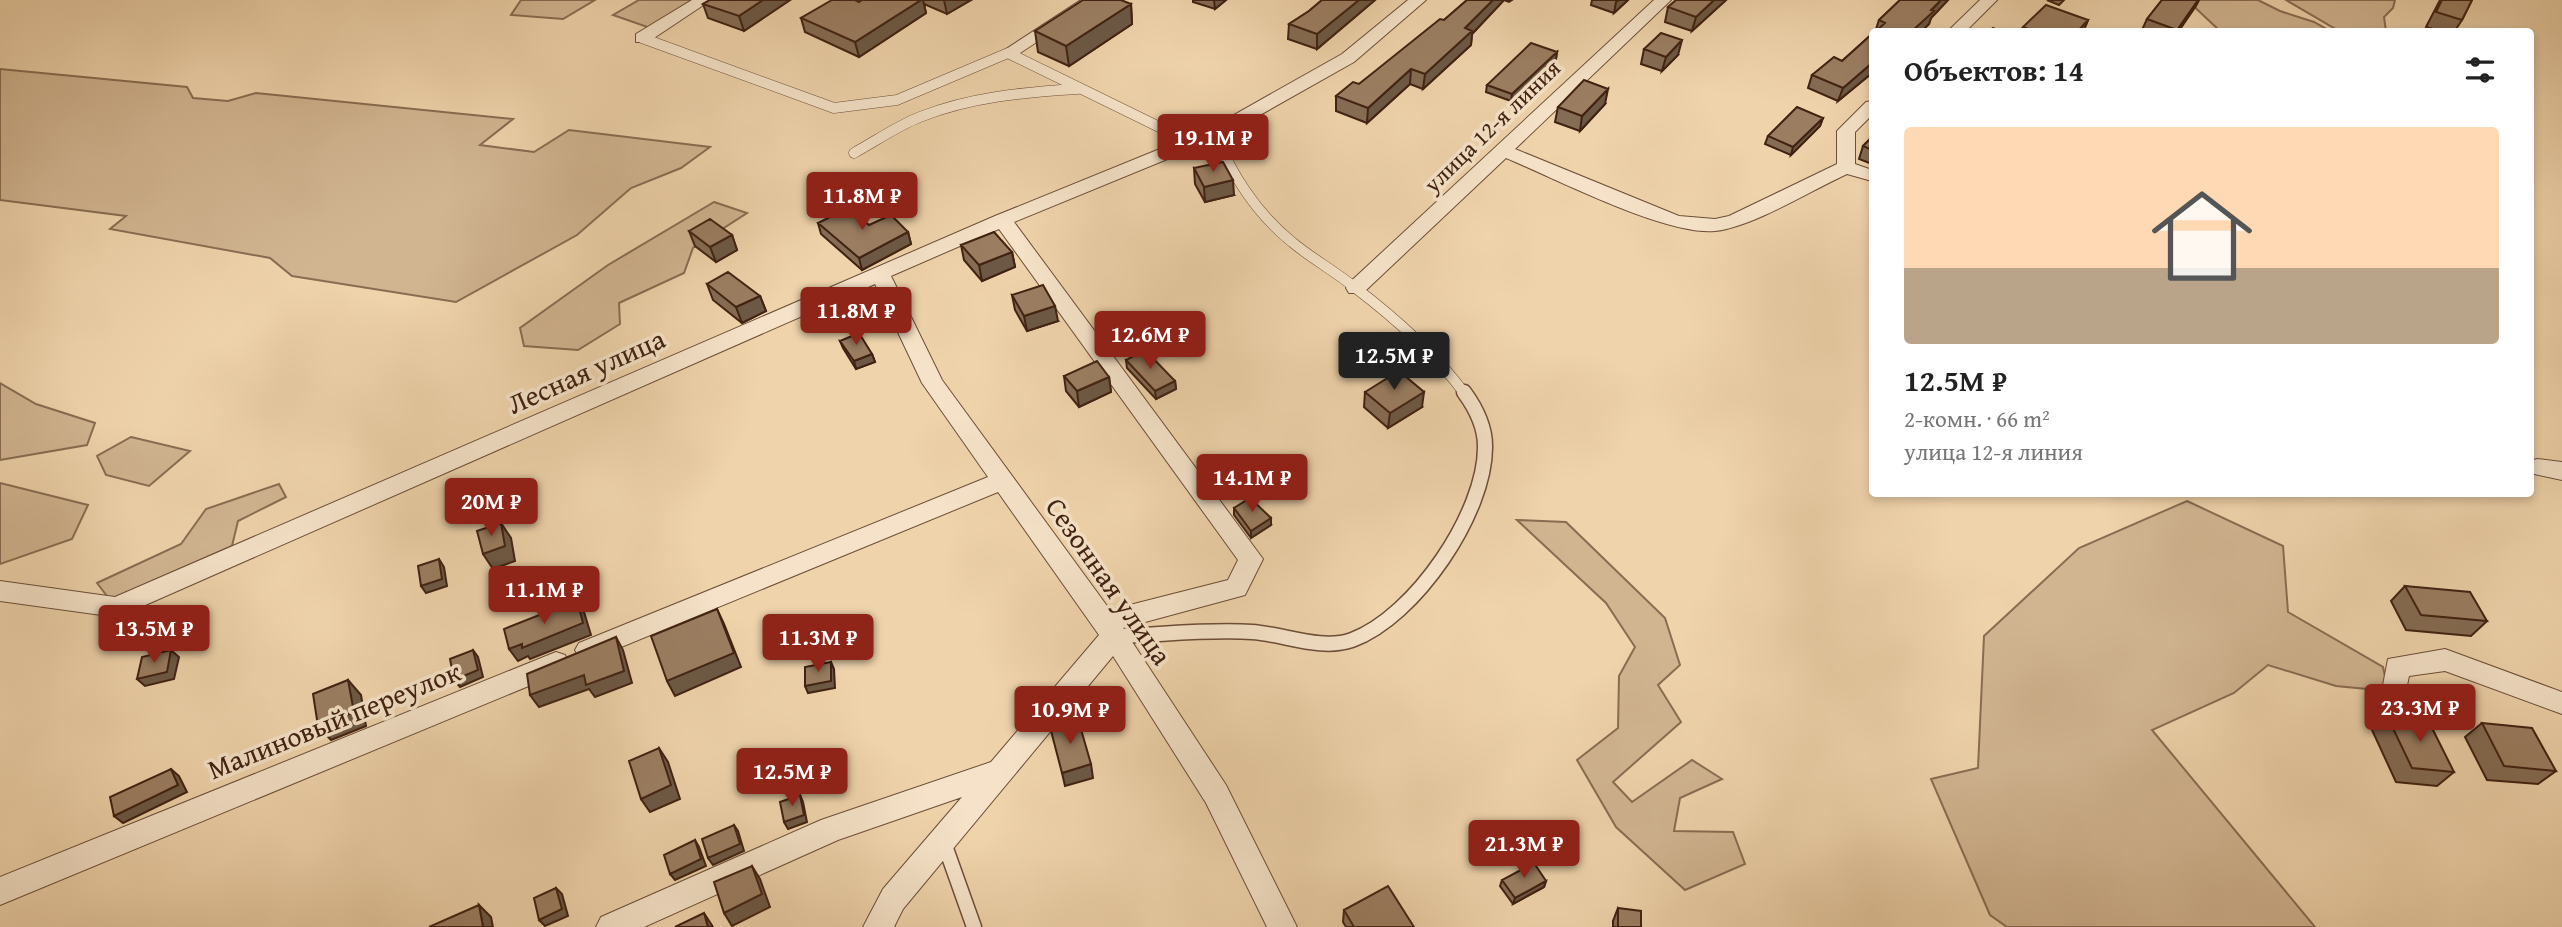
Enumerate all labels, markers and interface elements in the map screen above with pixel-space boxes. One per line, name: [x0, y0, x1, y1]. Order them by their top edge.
text: Объектов: 14: [1904, 48, 2084, 92]
street label: улица 12-я линия: [1415, 51, 1568, 200]
icon: filters: [2461, 51, 2499, 89]
pin: 19.1M ₽: [1148, 114, 1278, 174]
text: 19.1M ₽: [1173, 120, 1253, 153]
pin: 11.8M ₽: [797, 173, 927, 232]
icon: home: [2139, 173, 2265, 299]
text: 11.8M ₽: [822, 178, 902, 211]
pin: 11.8M ₽: [791, 288, 921, 347]
text: 11.8M ₽: [816, 293, 896, 326]
pin: 12.6M ₽: [1085, 312, 1215, 371]
street label: Лесная улица: [500, 317, 672, 424]
text: 12.6M ₽: [1110, 317, 1190, 350]
pin: 12.5M ₽: [1329, 332, 1459, 392]
text: 12.5M ₽: [1354, 338, 1434, 371]
text: 12.5M ₽: [1904, 358, 2007, 402]
text: 2-комн. · 66 m²: [1904, 402, 2050, 435]
text: улица 12-я линия: [1904, 435, 2083, 468]
pin: 14.1M ₽: [1187, 454, 1317, 514]
text: 14.1M ₽: [1212, 460, 1292, 493]
pin: 20M ₽: [442, 478, 540, 538]
text: 20M ₽: [461, 484, 521, 517]
street label: Сезонная улица: [1036, 488, 1183, 674]
pin: 11.1M ₽: [479, 566, 609, 626]
text: 11.1M ₽: [504, 572, 584, 605]
pin: 13.5M ₽: [89, 606, 219, 665]
text: 13.5M ₽: [114, 611, 194, 644]
pin: 11.3M ₽: [753, 614, 883, 674]
text: 11.3M ₽: [778, 620, 858, 653]
street label: Малиновый переулок: [201, 650, 467, 789]
pin: 23.3M ₽: [2355, 684, 2485, 744]
pin: 10.9M ₽: [1005, 686, 1135, 746]
text: 23.3M ₽: [2380, 690, 2460, 723]
text: 10.9M ₽: [1030, 692, 1110, 725]
pin: 12.5M ₽: [727, 748, 857, 808]
text: 12.5M ₽: [752, 754, 832, 787]
pin: 21.3M ₽: [1459, 820, 1589, 880]
text: 21.3M ₽: [1484, 826, 1564, 859]

